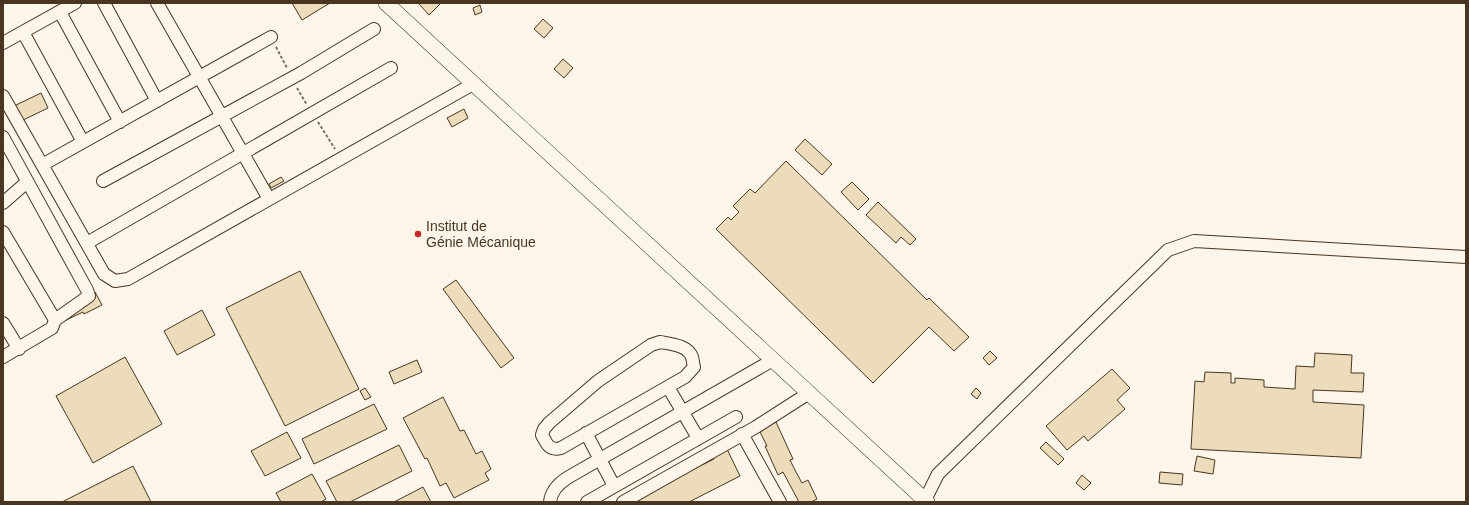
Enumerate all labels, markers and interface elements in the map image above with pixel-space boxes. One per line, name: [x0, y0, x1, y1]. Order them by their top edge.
place label: Institut de Génie Mécanique: [426, 218, 536, 250]
marker: Institut de Génie Mécanique: [413, 229, 423, 239]

